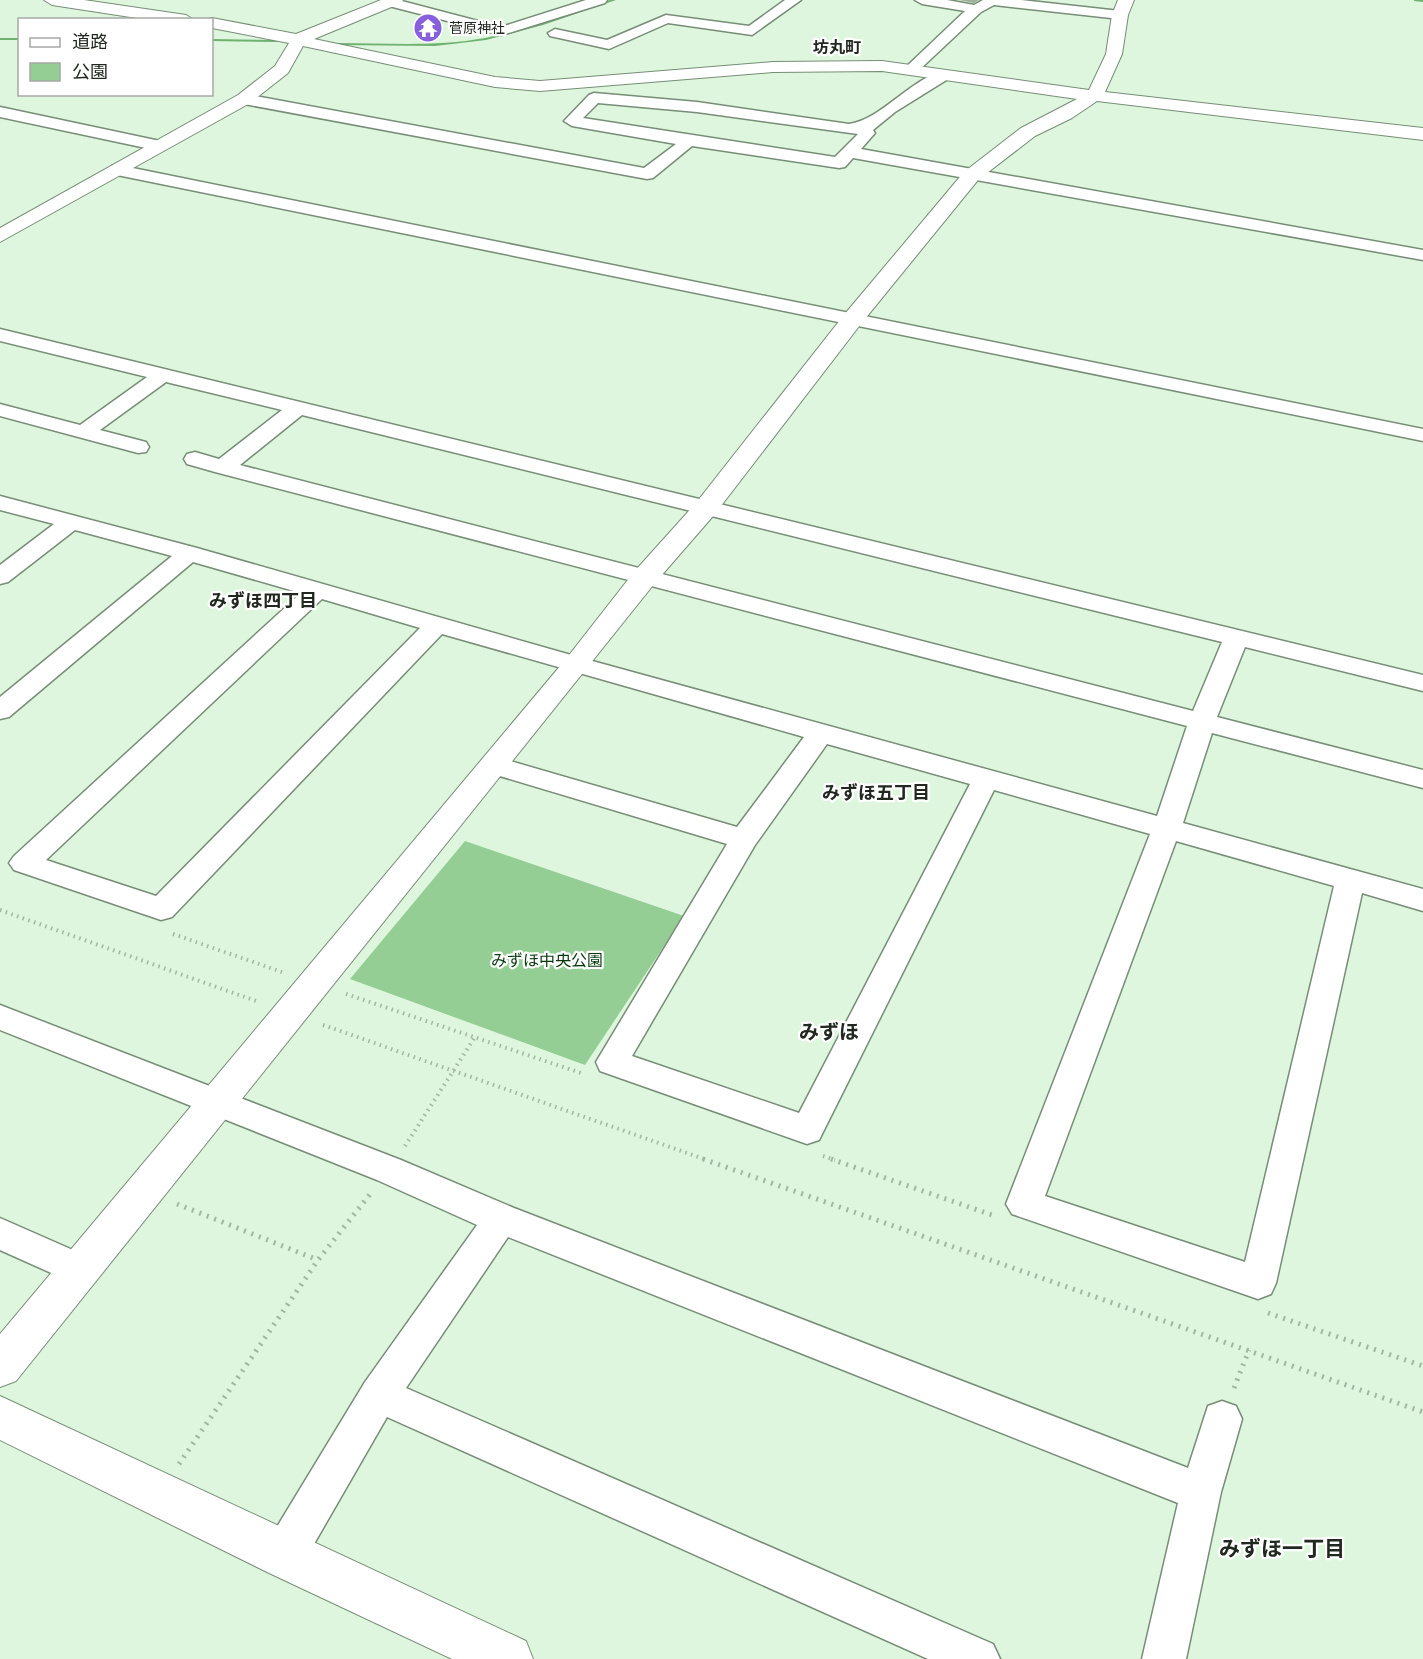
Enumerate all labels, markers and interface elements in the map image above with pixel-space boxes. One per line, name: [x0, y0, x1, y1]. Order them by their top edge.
temple icon: 菅原神社: [412, 12, 444, 44]
legend: [18, 18, 213, 96]
place label: 菅原神社: [449, 20, 505, 36]
text: 道路: [72, 32, 108, 52]
district label: 坊丸町: [813, 39, 861, 56]
text: 公園: [72, 62, 108, 82]
district label: みずほ四丁目: [209, 590, 317, 611]
district label: みずほ五丁目: [822, 782, 930, 803]
park label: みずほ中央公園: [491, 952, 603, 969]
district label: みずほ: [799, 1021, 859, 1043]
district label: みずほ一丁目: [1219, 1537, 1345, 1560]

